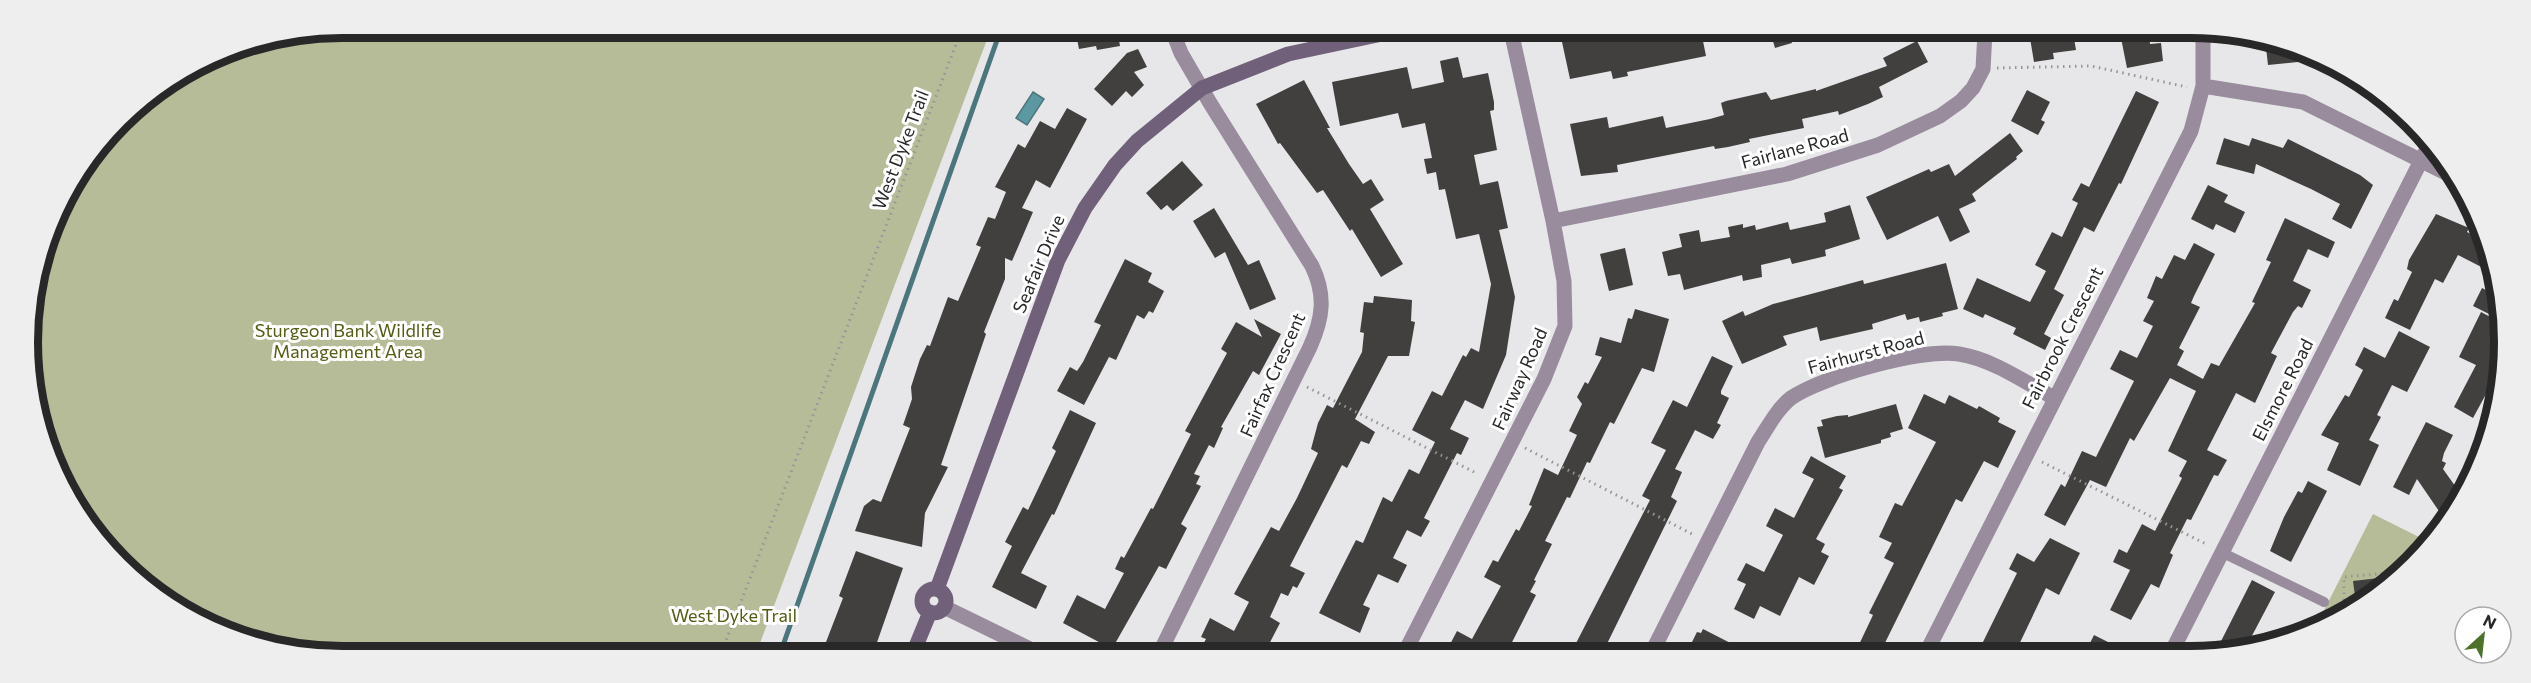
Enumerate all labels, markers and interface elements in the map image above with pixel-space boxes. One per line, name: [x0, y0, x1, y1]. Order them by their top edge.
street label: West Dyke Trail: [867, 87, 933, 212]
street label: Fairlane Road: [1739, 123, 1851, 173]
street label: Seafair Drive: [1008, 211, 1069, 316]
street label: Fairbrook Crescent: [2017, 263, 2107, 412]
street label: Fairfax Crescent: [1235, 309, 1309, 440]
park label: Sturgeon Bank Wildlife Management Area: [255, 319, 441, 362]
street label: Fairway Road: [1487, 324, 1551, 433]
street label: Fairhurst Road: [1805, 326, 1926, 378]
street label: Elsmore Road: [2247, 335, 2317, 444]
park label: West Dyke Trail: [671, 604, 797, 626]
north arrow: [2453, 605, 2513, 665]
text: N: [2480, 610, 2500, 632]

